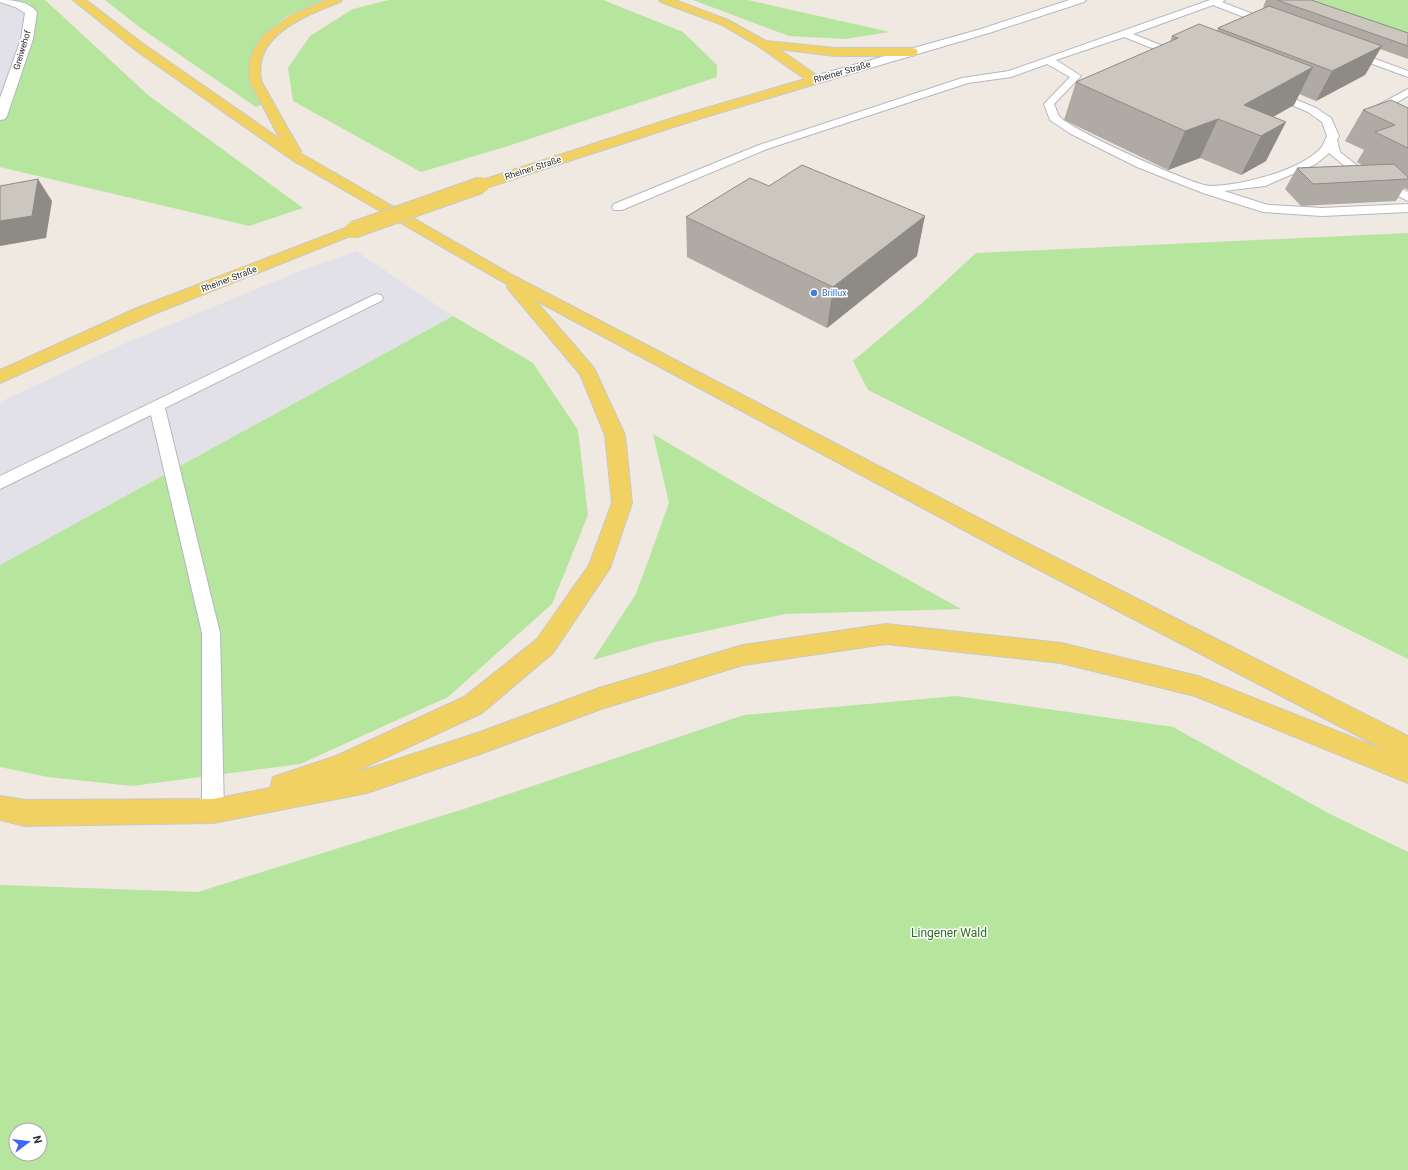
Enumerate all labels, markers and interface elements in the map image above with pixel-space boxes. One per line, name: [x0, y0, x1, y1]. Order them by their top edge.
street label: Greiwehof: [11, 28, 33, 71]
street label: Rheiner Straße: [812, 59, 872, 85]
street label: Rheiner Straße: [504, 154, 563, 182]
street label: Rheiner Straße: [200, 264, 258, 294]
marker: Brillux: [809, 288, 819, 298]
place label: Brillux: [822, 288, 847, 298]
park label: Lingener Wald: [911, 926, 987, 940]
north arrow: [8, 1122, 48, 1162]
text: N: [30, 1134, 45, 1145]

